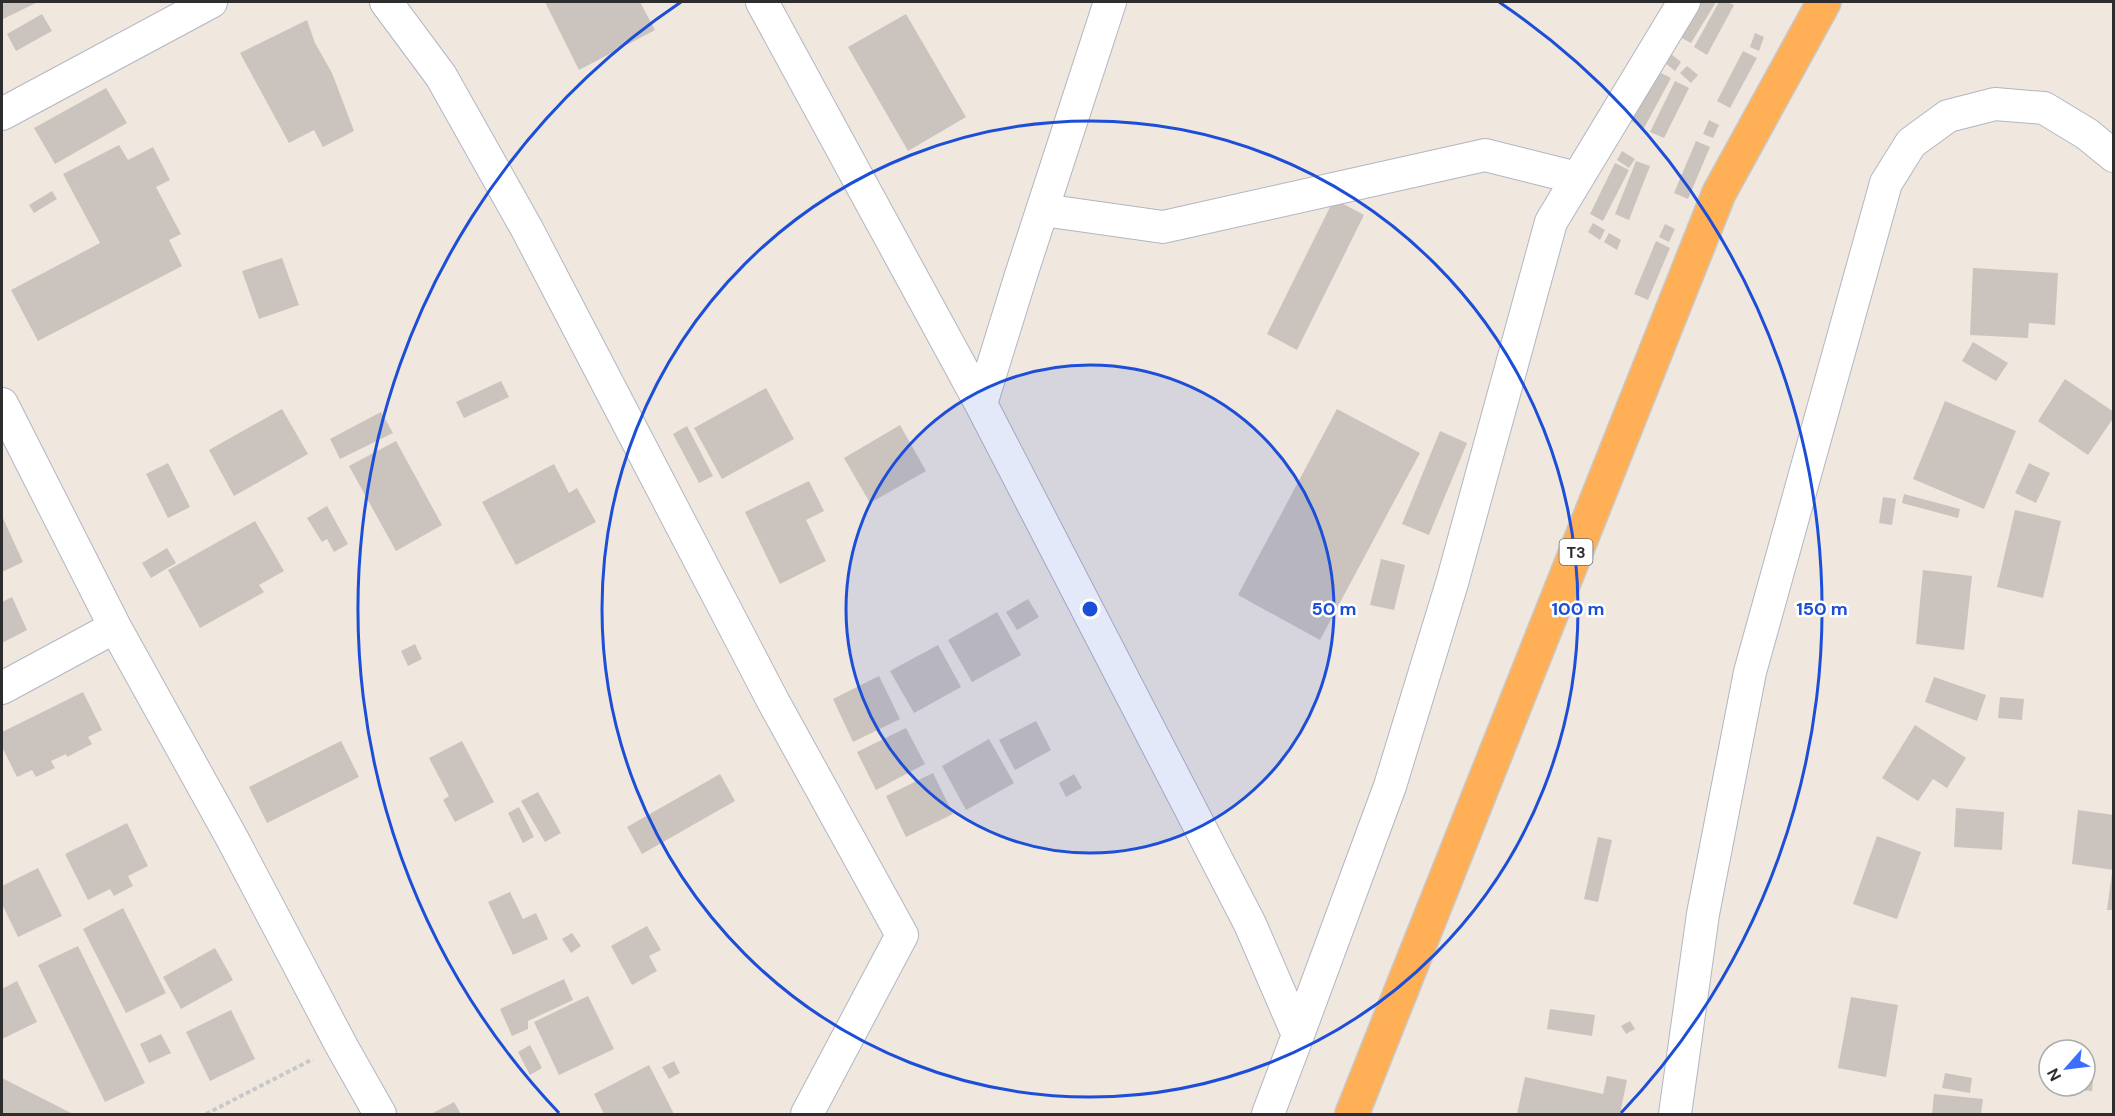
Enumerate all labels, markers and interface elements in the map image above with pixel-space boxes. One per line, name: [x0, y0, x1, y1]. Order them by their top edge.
road number: T3: [1560, 539, 1592, 565]
text: 50 m: [1311, 597, 1357, 621]
text: 100 m: [1551, 597, 1605, 621]
text: 150 m: [1796, 597, 1848, 621]
centre of rings: [1080, 599, 1100, 619]
north arrow: [2037, 1038, 2097, 1098]
text: N: [2042, 1065, 2066, 1085]

